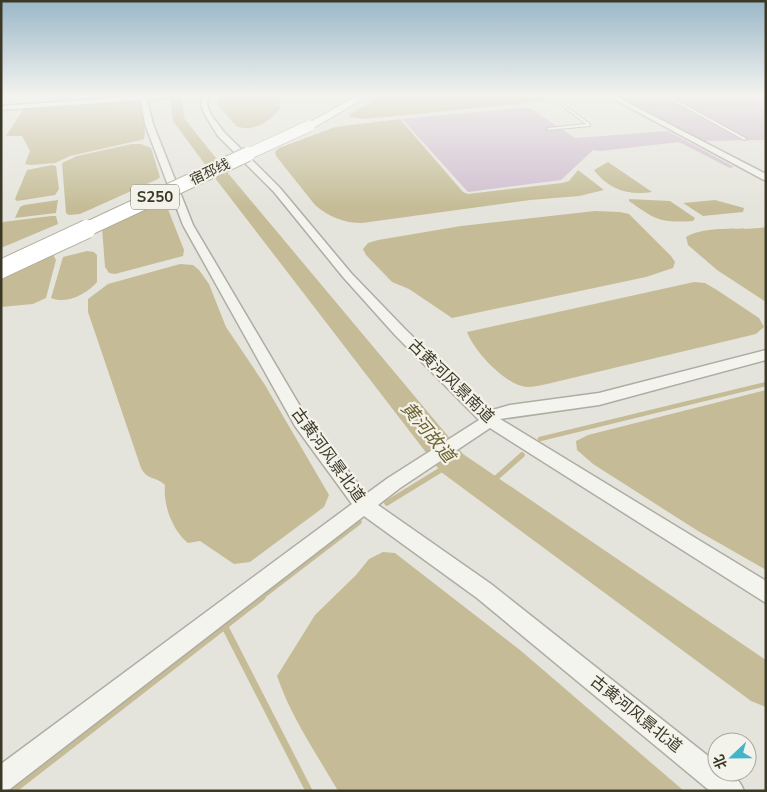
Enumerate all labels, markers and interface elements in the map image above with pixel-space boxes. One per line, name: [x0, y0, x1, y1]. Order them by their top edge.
street label: 宿邳线: [187, 155, 233, 189]
road number: S250: [131, 184, 179, 210]
street label: 古黄河风景南道: [403, 334, 499, 428]
water label: 黄河故道: [396, 397, 462, 470]
street label: 古黄河风景北道: [286, 403, 370, 507]
street label: 古黄河风景北道: [586, 670, 686, 758]
north arrow: [707, 732, 757, 782]
text: 北: [709, 752, 732, 772]

